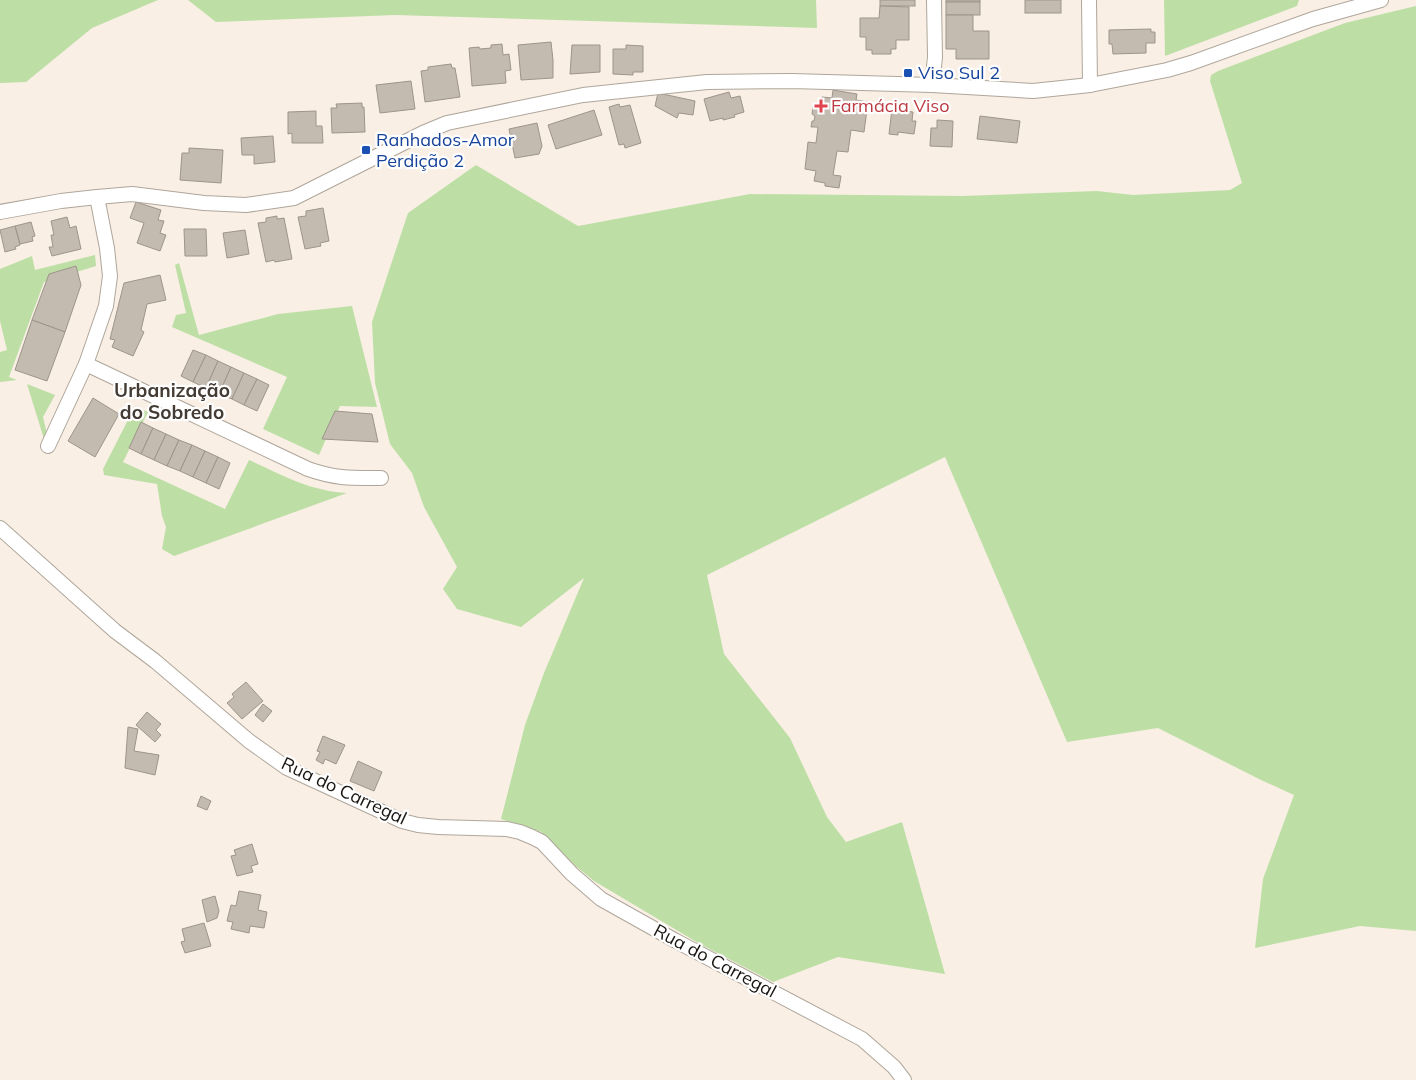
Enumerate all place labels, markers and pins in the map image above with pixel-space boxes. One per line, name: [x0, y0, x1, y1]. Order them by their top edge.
place label: Viso Sul 2: [918, 61, 1000, 84]
marker: Viso Sul 2: [902, 67, 914, 79]
place label: Farmácia Viso: [831, 94, 949, 117]
marker: Farmácia Viso: [815, 100, 827, 112]
place label: Ranhados-Amor Perdição 2: [376, 128, 515, 172]
marker: Ranhados-Amor Perdição 2: [360, 144, 372, 156]

